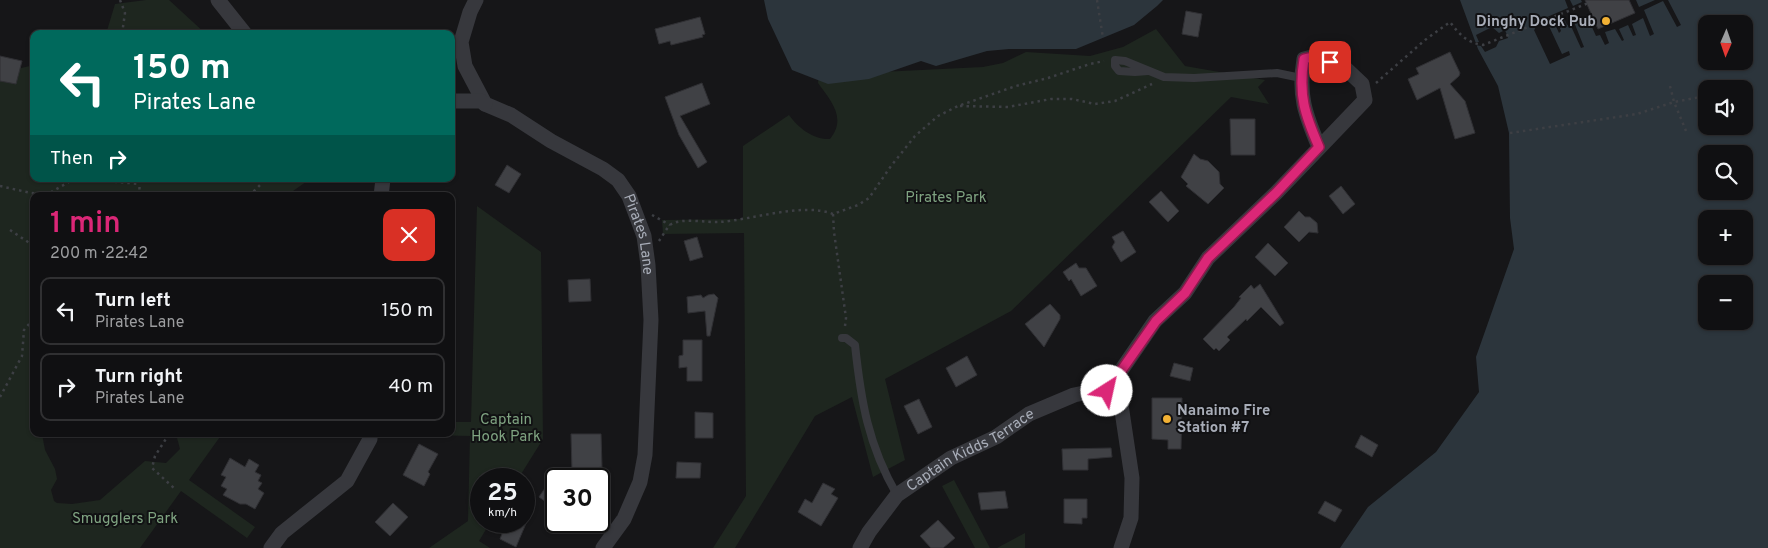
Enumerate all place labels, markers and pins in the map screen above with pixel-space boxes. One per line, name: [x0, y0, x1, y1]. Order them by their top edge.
place label: Dinghy Dock Pub: [1476, 13, 1596, 32]
marker: Dinghy Dock Pub: [1600, 15, 1612, 27]
pin: [1309, 41, 1351, 83]
place label: Nanaimo Fire Station #7: [1177, 402, 1270, 438]
marker: Nanaimo Fire Station #7: [1161, 413, 1173, 425]

